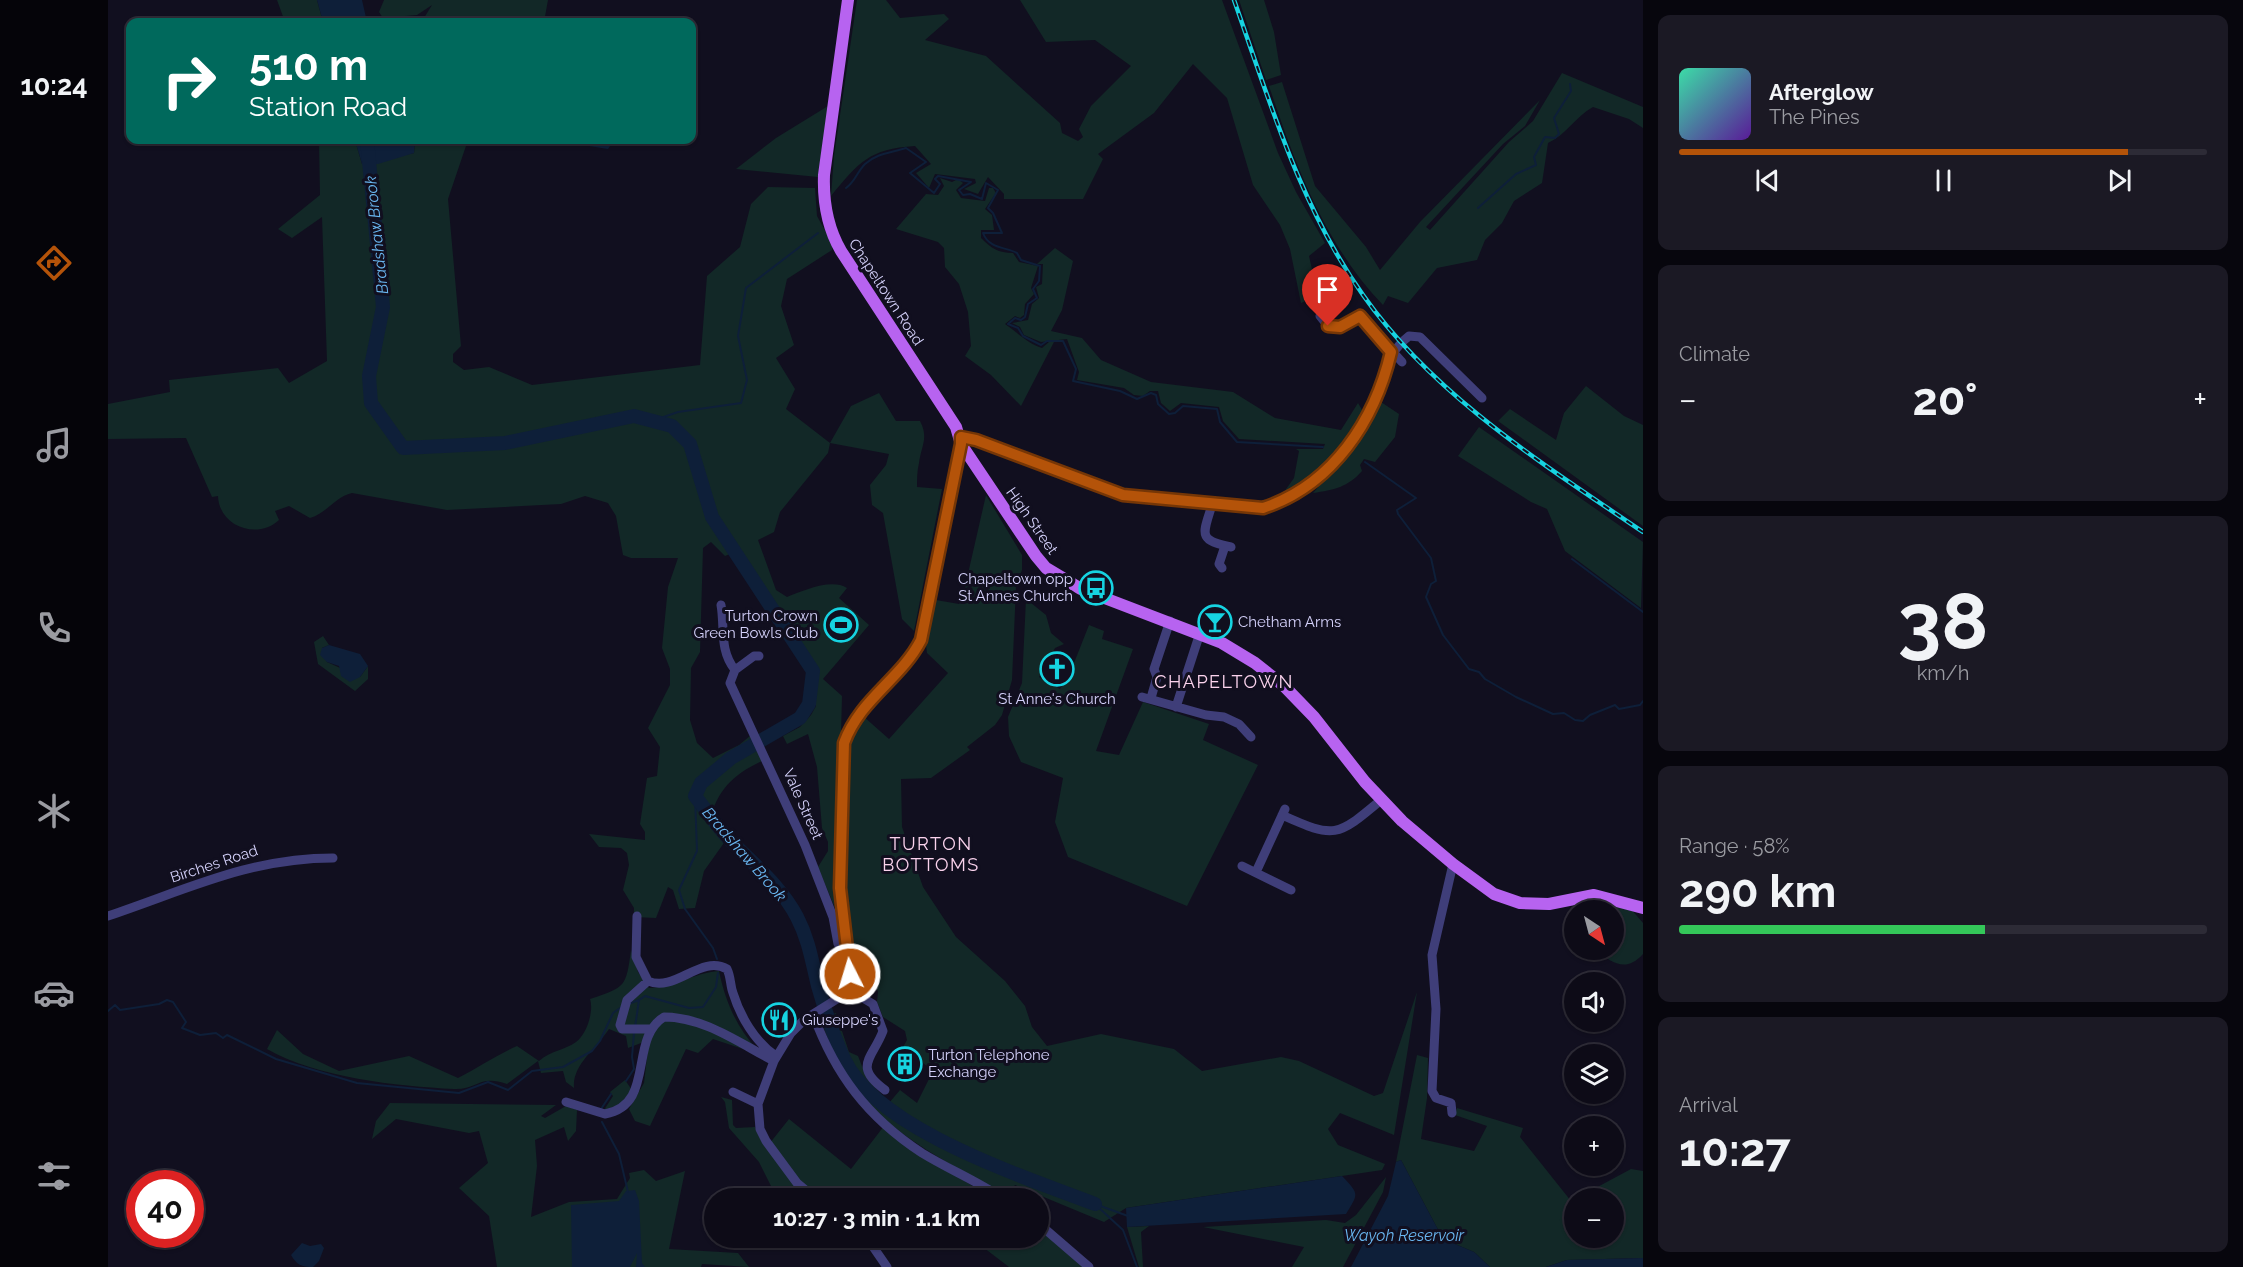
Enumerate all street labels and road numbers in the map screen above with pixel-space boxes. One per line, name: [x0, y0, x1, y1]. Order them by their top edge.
street label: Chapeltown Road: [845, 235, 927, 349]
street label: High Street: [1002, 484, 1062, 558]
street label: Vale Street: [779, 766, 827, 842]
street label: Birches Road: [168, 841, 260, 887]

